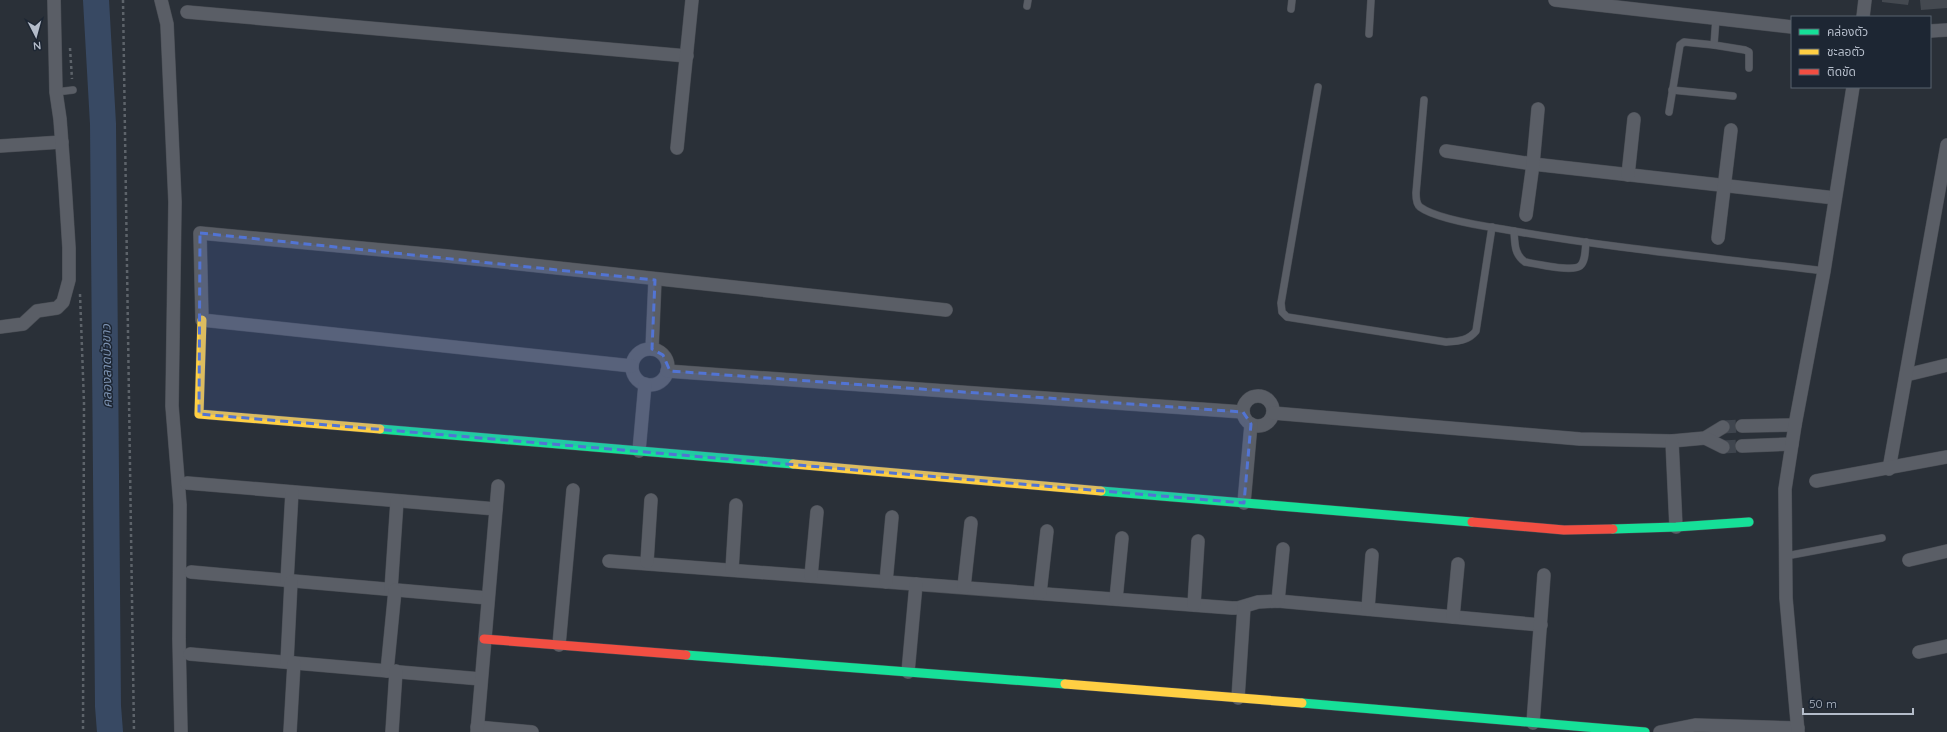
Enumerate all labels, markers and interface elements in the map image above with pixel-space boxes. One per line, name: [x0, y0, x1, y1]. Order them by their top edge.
north arrow: [16, 16, 56, 56]
legend: [1791, 16, 1931, 88]
text: คล่องตัว: [1827, 24, 1868, 39]
text: N: [32, 39, 42, 53]
text: ชะลอตัว: [1827, 44, 1865, 59]
text: ติดขัด: [1827, 64, 1856, 79]
water label: คลองลาดบัวขาว: [97, 323, 115, 408]
scale bar: [1803, 690, 1913, 716]
text: 50 m: [1809, 696, 1837, 711]

